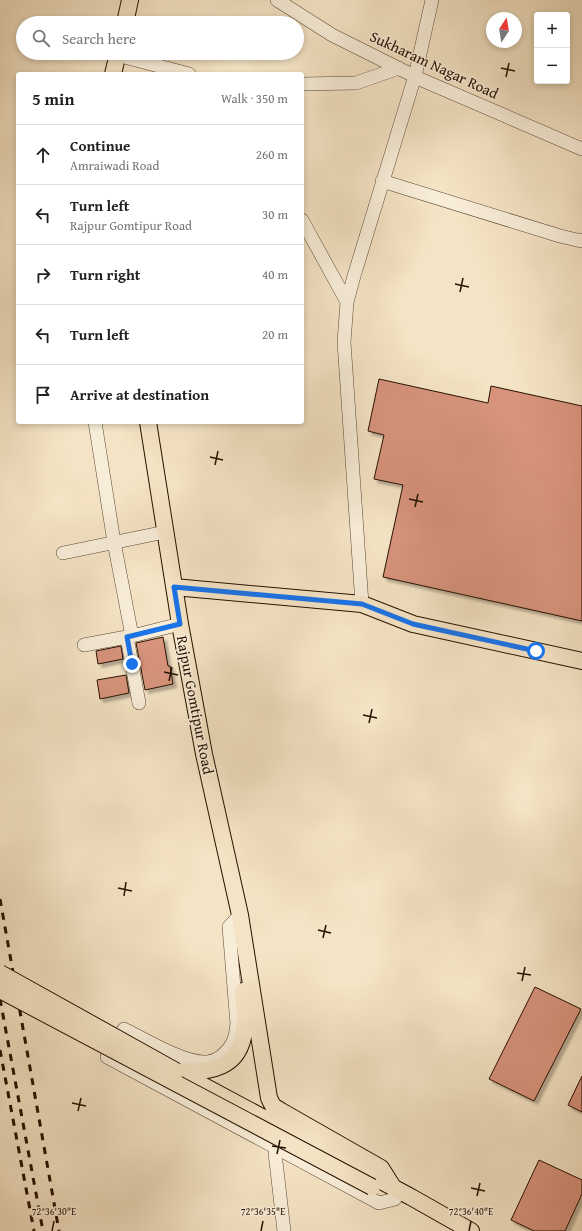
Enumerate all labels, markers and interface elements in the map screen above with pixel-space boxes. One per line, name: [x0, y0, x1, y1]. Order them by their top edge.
north arrow: [486, 12, 522, 48]
map controls: [534, 12, 570, 84]
button: +: [534, 12, 570, 48]
search box: [16, 16, 304, 60]
street label: Sukharam Nagar Road: [367, 26, 502, 104]
icon: search: [30, 27, 52, 49]
text: Search here: [62, 28, 136, 49]
button: −: [534, 48, 570, 84]
text: 5 min: [32, 86, 74, 111]
text: Walk · 350 m: [221, 89, 288, 108]
text: Continue: [70, 135, 131, 156]
icon: ahead: [32, 144, 54, 166]
text: 260 m: [256, 145, 288, 164]
text: Amraiwadi Road: [70, 156, 159, 175]
text: Turn left: [70, 195, 129, 216]
icon: left: [32, 204, 54, 226]
text: 30 m: [262, 205, 288, 224]
text: Rajpur Gomtipur Road: [70, 216, 192, 235]
icon: right: [32, 264, 54, 286]
text: Turn right: [70, 264, 141, 285]
text: 40 m: [262, 265, 288, 284]
icon: left: [32, 324, 54, 346]
text: Turn left: [70, 324, 129, 345]
text: 20 m: [262, 325, 288, 344]
icon: arrive: [32, 384, 54, 406]
text: Arrive at destination: [70, 384, 209, 405]
street label: Rajpur Gomtipur Road: [172, 634, 219, 776]
route start: [527, 642, 545, 660]
route end: [123, 655, 141, 673]
text: 72°36'30"E: [32, 1204, 76, 1219]
text: 72°36'35"E: [241, 1204, 285, 1219]
text: 72°36'40"E: [449, 1204, 493, 1219]

